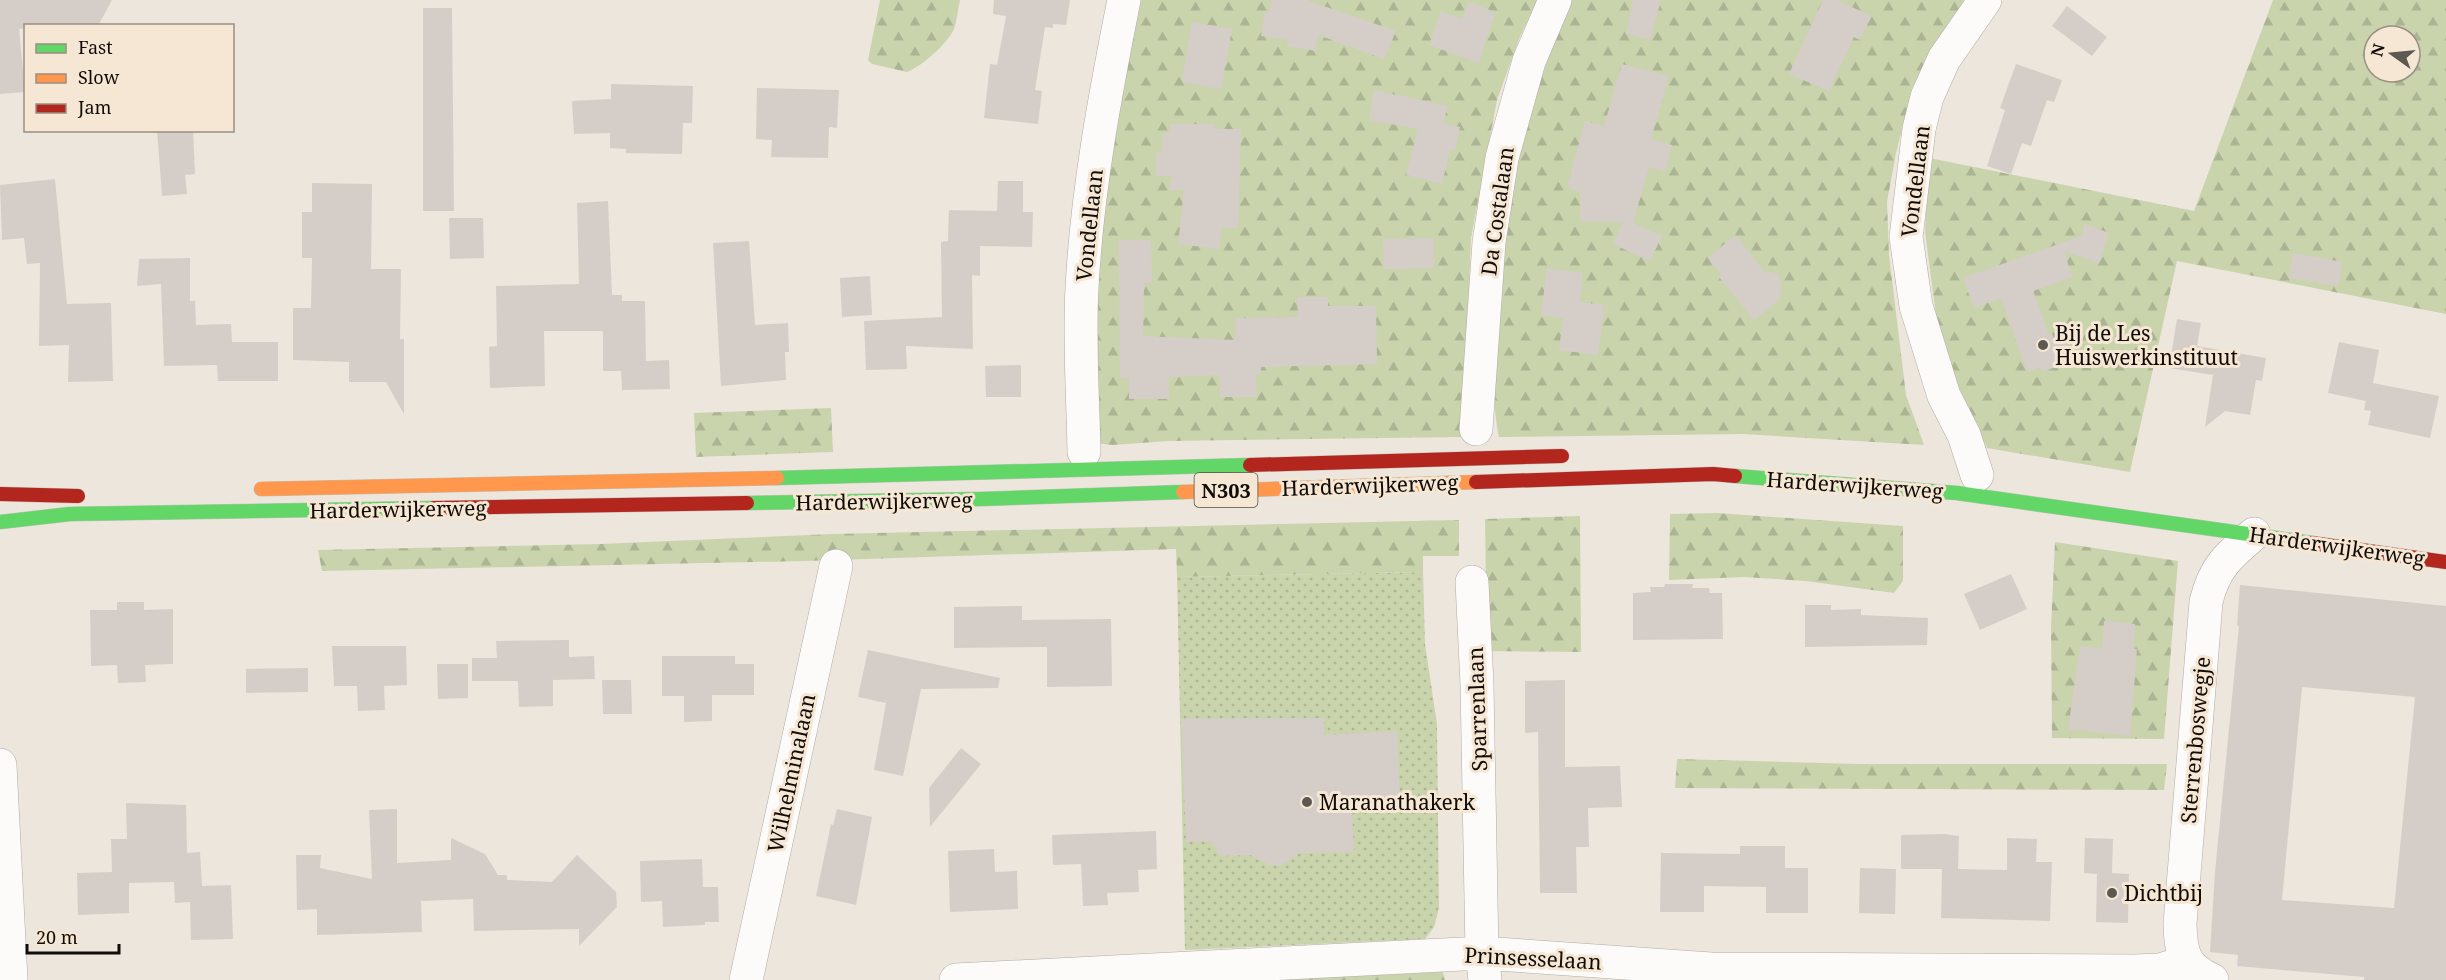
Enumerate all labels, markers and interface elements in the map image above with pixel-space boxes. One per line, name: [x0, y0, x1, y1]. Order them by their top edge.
legend: [24, 24, 234, 132]
north arrow: [2362, 24, 2422, 84]
text: Fast: [78, 35, 113, 59]
text: N: [2365, 41, 2390, 59]
text: Slow: [78, 65, 120, 89]
text: Jam: [77, 95, 112, 119]
street label: Vondellaan: [1894, 123, 1936, 239]
street label: Da Costalaan: [1474, 145, 1520, 277]
street label: Vondellaan: [1069, 167, 1109, 283]
place label: Bij de Les Huiswerkinstituut: [2055, 319, 2238, 371]
marker: Bij de Les Huiswerkinstituut: [2036, 338, 2050, 352]
street label: Harderwijkerweg: [1766, 465, 1945, 505]
street label: Harderwijkerweg: [1281, 468, 1460, 502]
road number: N303: [1194, 473, 1258, 507]
street label: Harderwijkerweg: [795, 485, 973, 517]
street label: Harderwijkerweg: [309, 493, 487, 525]
street label: Harderwijkerweg: [2247, 520, 2427, 572]
street label: Sparrenlaan: [1461, 646, 1493, 772]
street label: Sterrenboswegje: [2174, 655, 2216, 825]
street label: Wilhelminalaan: [760, 691, 822, 855]
place label: Maranathakerk: [1319, 788, 1476, 816]
marker: Maranathakerk: [1300, 795, 1314, 809]
place label: Dichtbij: [2124, 879, 2203, 907]
marker: Dichtbij: [2105, 886, 2119, 900]
scale bar: [27, 917, 118, 955]
text: 20 m: [36, 925, 78, 949]
street label: Prinsesselaan: [1464, 940, 1602, 976]

